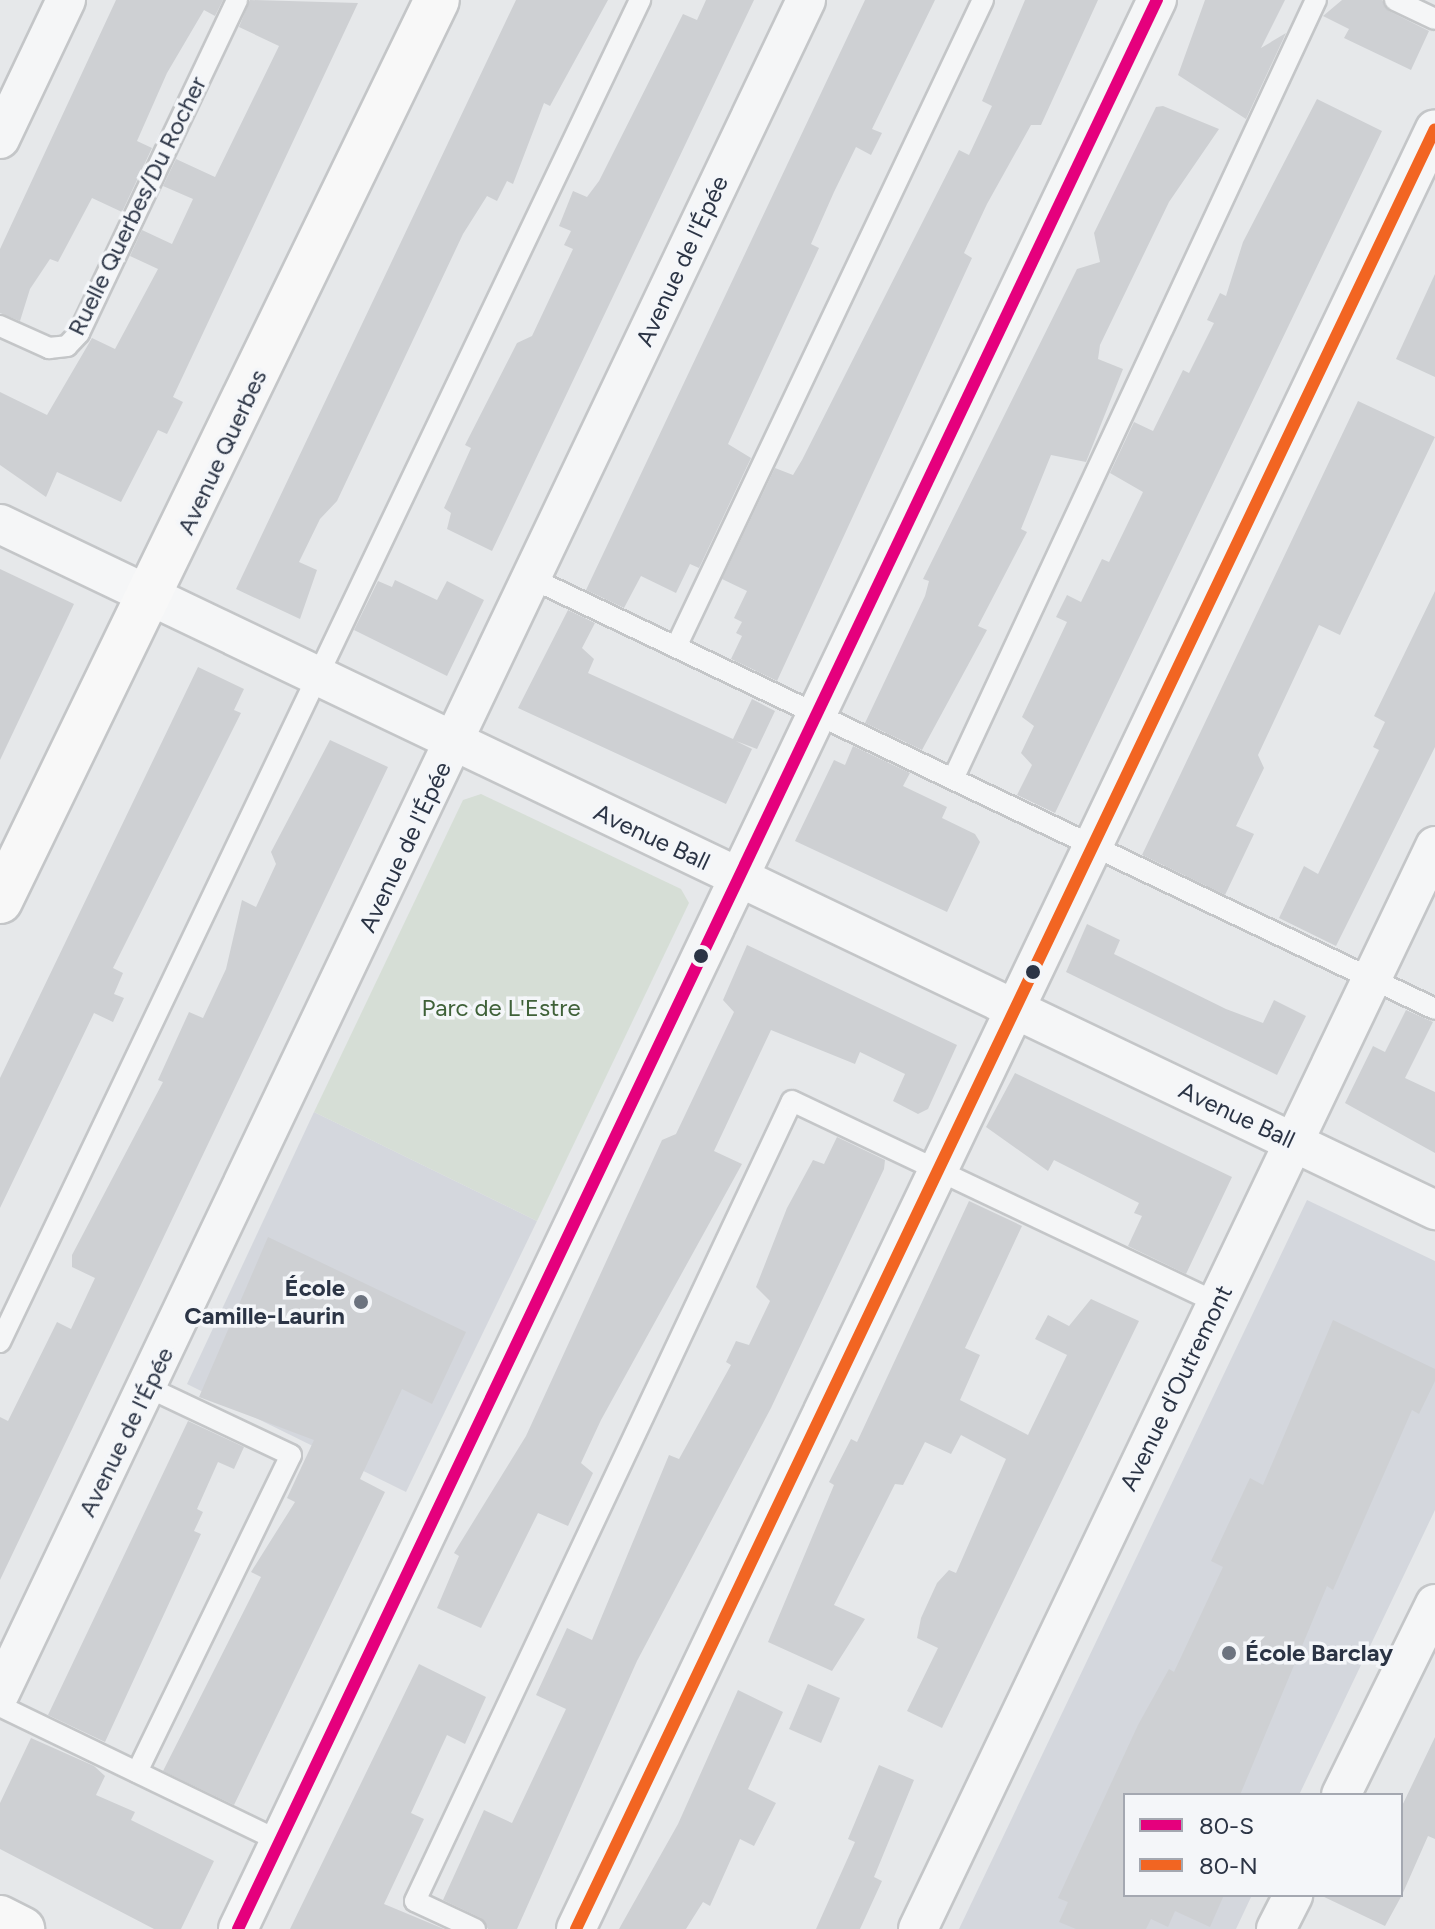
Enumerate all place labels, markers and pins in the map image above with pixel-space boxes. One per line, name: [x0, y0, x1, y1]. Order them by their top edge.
unlabelled marker: [693, 948, 709, 964]
unlabelled marker: [1025, 964, 1041, 980]
place label: École Camille-Laurin: [184, 1274, 345, 1330]
marker: École Camille-Laurin: [352, 1293, 370, 1311]
place label: École Barclay: [1245, 1639, 1393, 1667]
marker: École Barclay: [1220, 1644, 1238, 1662]

